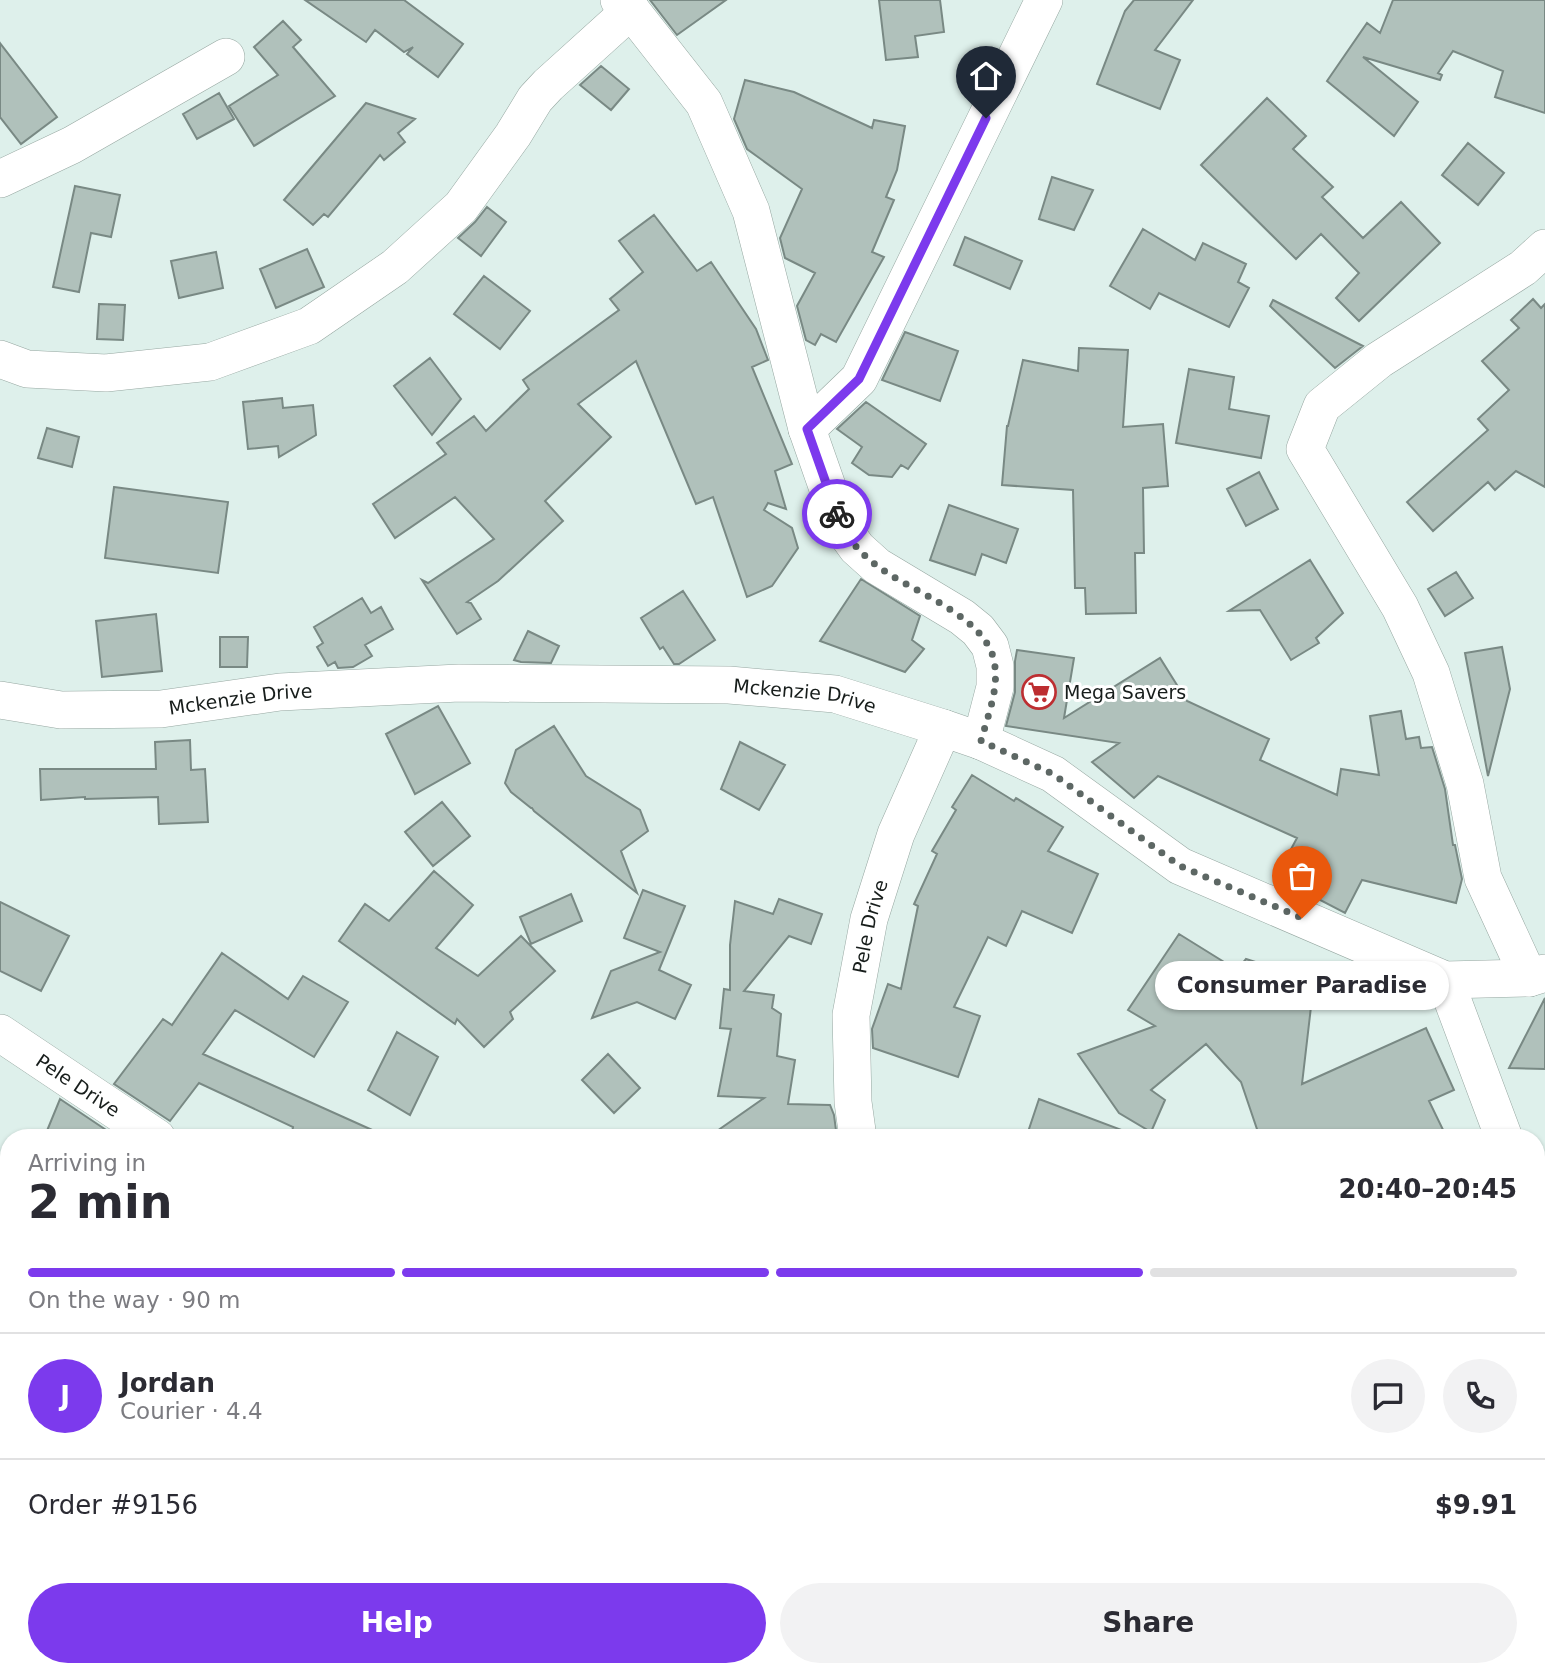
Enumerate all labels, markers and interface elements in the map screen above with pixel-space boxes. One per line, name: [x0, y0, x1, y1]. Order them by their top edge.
pin: [956, 46, 1016, 118]
icon: home: [967, 57, 1005, 95]
courier: [802, 479, 872, 549]
icon: bike: [818, 495, 856, 533]
supermarket icon: Mega Savers: [1020, 673, 1058, 711]
street label: Mckenzie Drive: [732, 674, 879, 717]
street label: Mckenzie Drive: [167, 679, 313, 719]
place label: Mega Savers: [1064, 681, 1186, 703]
pin: [1272, 846, 1332, 918]
icon: bag: [1283, 857, 1321, 895]
street label: Pele Drive: [848, 877, 892, 975]
callout: Consumer Paradise: [1155, 960, 1449, 1009]
text: Consumer Paradise: [1177, 972, 1427, 998]
street label: Pele Drive: [32, 1049, 124, 1121]
text: Arriving in: [28, 1150, 146, 1176]
text: 20:40–20:45: [1338, 1174, 1517, 1204]
text: 2 min: [28, 1175, 172, 1229]
text: On the way · 90 m: [28, 1287, 240, 1313]
button: chat: [1351, 1359, 1425, 1433]
button: phone: [1443, 1359, 1517, 1433]
text: Jordan: [120, 1368, 215, 1398]
text: J: [60, 1381, 70, 1411]
text: Courier · 4.4: [120, 1398, 263, 1424]
text: Order #9156: [28, 1490, 198, 1520]
text: $9.91: [1435, 1490, 1517, 1520]
button: Help: [28, 1583, 766, 1663]
button: Share: [780, 1583, 1517, 1663]

